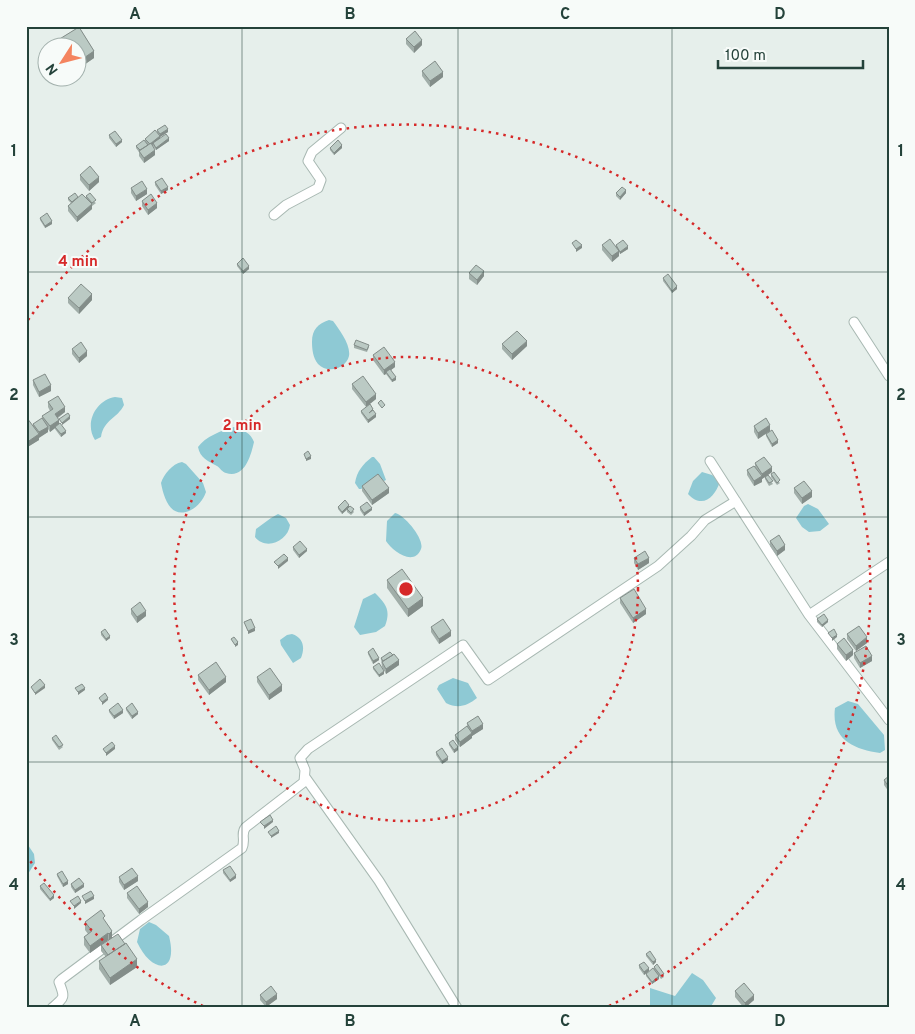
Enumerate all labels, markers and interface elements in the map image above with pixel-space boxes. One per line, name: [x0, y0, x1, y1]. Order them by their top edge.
text: A: [129, 5, 141, 25]
text: B: [344, 5, 356, 25]
text: C: [560, 5, 570, 25]
text: D: [774, 5, 786, 25]
north arrow: [38, 38, 88, 88]
scale bar: [718, 38, 862, 70]
text: 100 m: [725, 47, 766, 66]
text: N: [43, 60, 63, 78]
text: 1: [11, 142, 17, 162]
text: 1: [898, 142, 904, 162]
text: 4 min: [58, 253, 98, 272]
text: 2: [9, 386, 19, 406]
text: 2: [896, 386, 906, 406]
text: 2 min: [222, 417, 262, 436]
centre of rings: [397, 580, 415, 598]
text: 3: [9, 631, 19, 651]
text: 3: [896, 631, 906, 651]
text: 4: [9, 876, 19, 896]
text: 4: [896, 876, 906, 896]
text: A: [129, 1012, 141, 1032]
text: B: [344, 1012, 356, 1032]
text: C: [560, 1012, 570, 1032]
text: D: [774, 1012, 786, 1032]

